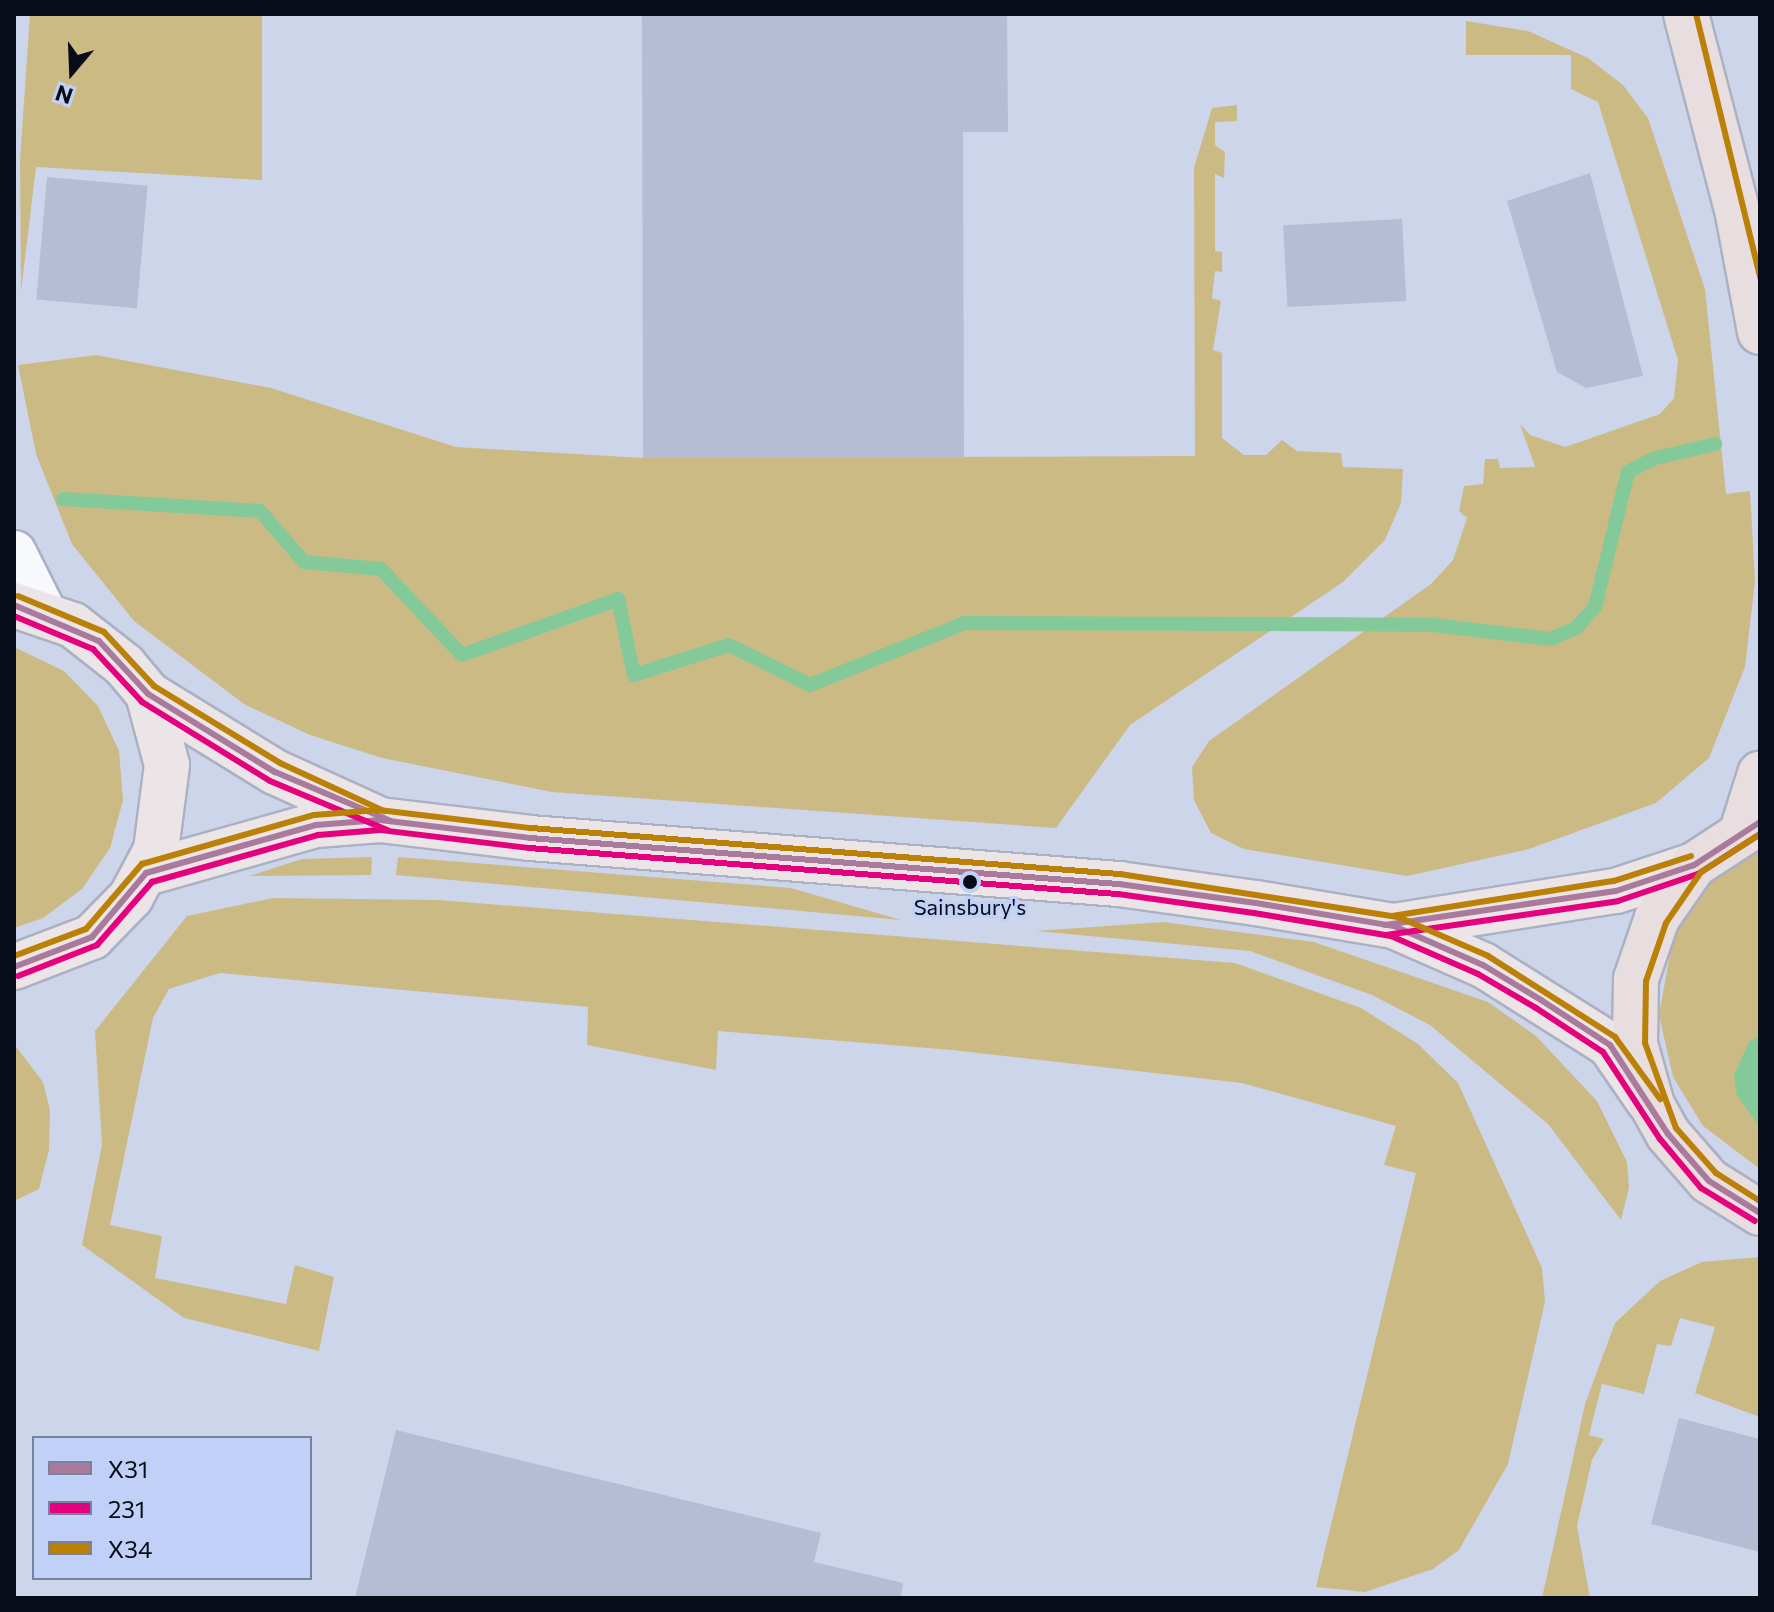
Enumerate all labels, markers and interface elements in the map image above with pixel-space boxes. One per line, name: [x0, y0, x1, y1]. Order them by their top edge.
north arrow: [32, 32, 112, 112]
text: N: [52, 80, 76, 111]
marker: Sainsbury's: [962, 874, 978, 890]
place label: Sainsbury's: [914, 894, 1026, 920]
legend: [32, 1436, 312, 1580]
text: X31: [108, 1454, 148, 1483]
text: 231: [108, 1494, 145, 1523]
text: X34: [108, 1534, 152, 1563]

